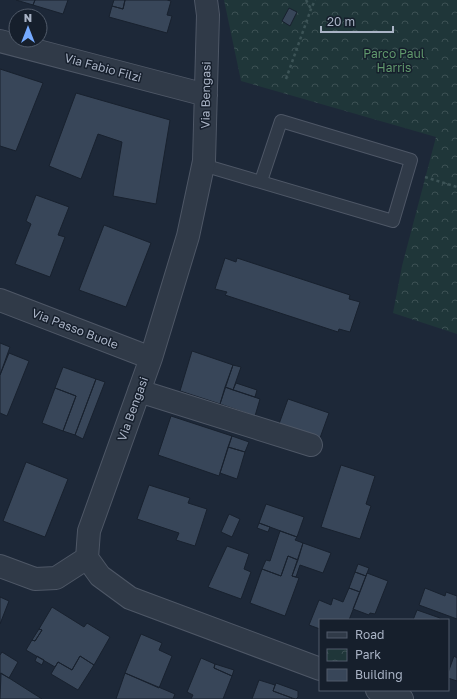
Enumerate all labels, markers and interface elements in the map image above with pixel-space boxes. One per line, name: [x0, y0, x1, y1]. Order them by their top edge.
north arrow: [8, 8, 48, 48]
scale bar: [321, 8, 393, 34]
text: N: [24, 11, 32, 24]
text: 20 m: [327, 14, 355, 29]
park label: Parco Paul Harris: [363, 46, 425, 75]
street label: Via Fabio Filzi: [63, 50, 143, 85]
street label: Via Bengasi: [197, 61, 214, 129]
street label: Via Passo Buole: [30, 305, 121, 352]
street label: Via Bengasi: [114, 375, 151, 443]
legend: [319, 619, 449, 691]
text: Road: [355, 627, 384, 642]
text: Park: [355, 647, 381, 662]
text: Building: [355, 667, 403, 682]

